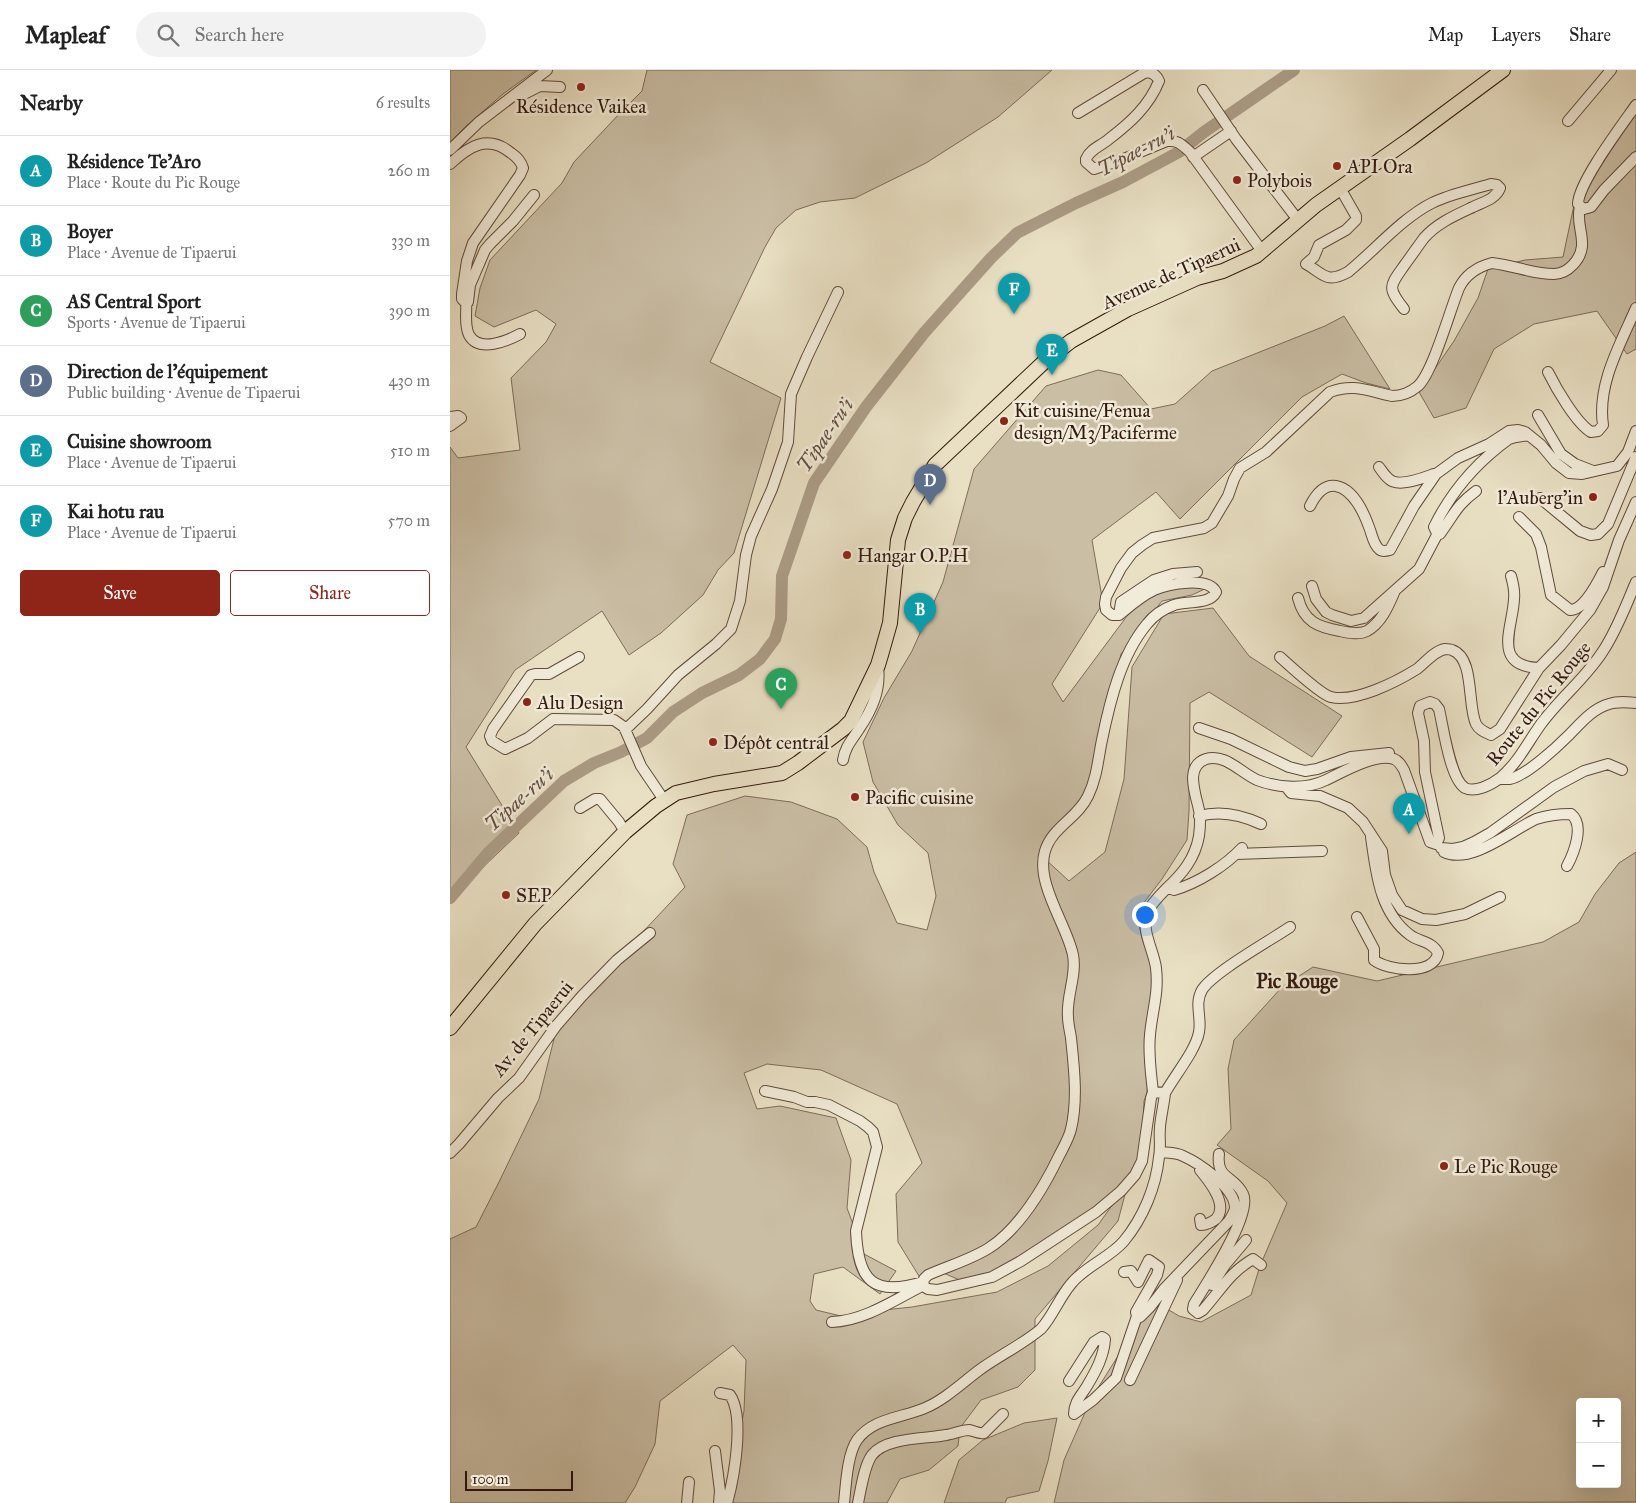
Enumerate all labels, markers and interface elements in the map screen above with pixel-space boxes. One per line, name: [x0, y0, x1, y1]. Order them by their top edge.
search box: [136, 12, 486, 57]
text: Mapleaf: [25, 20, 106, 50]
icon: search: [154, 21, 182, 49]
text: Search here: [194, 23, 284, 46]
text: Map: [1428, 24, 1463, 46]
text: Layers: [1491, 24, 1541, 46]
text: Share: [1569, 24, 1611, 46]
marker: Résidence Vaikea: [575, 81, 587, 93]
text: Nearby: [20, 90, 83, 116]
text: 6 results: [376, 93, 430, 112]
place label: Résidence Vaikea: [516, 95, 647, 118]
water label: Tipae-ru’i: [1093, 121, 1179, 182]
text: Résidence Te'Aro: [67, 150, 201, 173]
place label: API Ora: [1346, 155, 1414, 178]
marker: API Ora: [1331, 160, 1343, 172]
text: A: [31, 161, 41, 180]
text: 260 m: [388, 161, 430, 180]
place label: Polybois: [1247, 169, 1312, 192]
text: Place · Route du Pic Rouge: [67, 173, 240, 192]
marker: Polybois: [1231, 174, 1243, 186]
text: Boyer: [67, 220, 113, 243]
text: B: [31, 231, 41, 250]
text: 330 m: [391, 231, 430, 250]
street label: Avenue de Tipaerui: [1098, 233, 1244, 315]
text: Place · Avenue de Tipaerui: [67, 243, 236, 262]
pin: F: [998, 273, 1030, 314]
text: AS Central Sport: [67, 290, 201, 313]
text: C: [31, 301, 41, 320]
text: 390 m: [389, 301, 430, 320]
text: Sports · Avenue de Tipaerui: [67, 313, 246, 332]
pin: E: [1036, 334, 1068, 375]
text: Direction de l'équipement: [67, 360, 268, 383]
text: D: [30, 371, 42, 390]
text: 430 m: [388, 371, 430, 390]
text: Public building · Avenue de Tipaerui: [67, 383, 301, 402]
water label: Tipae-ru’i: [792, 393, 859, 477]
place label: Kit cuisine/Fenua design/M3/Paciferme: [1014, 399, 1177, 445]
marker: Kit cuisine/Fenua design/M3/Paciferme: [998, 415, 1010, 427]
text: Cuisine showroom: [67, 430, 212, 453]
text: E: [30, 441, 42, 460]
text: 510 m: [390, 441, 430, 460]
text: Place · Avenue de Tipaerui: [67, 453, 236, 472]
pin: D: [914, 464, 946, 505]
place label: l'Auberg'in: [1498, 486, 1583, 510]
marker: l'Auberg'in: [1587, 491, 1599, 503]
text: Kai hotu rau: [67, 500, 164, 523]
text: F: [31, 511, 41, 530]
text: 570 m: [388, 511, 430, 530]
text: Place · Avenue de Tipaerui: [67, 523, 236, 542]
place label: Hangar O.P.H: [857, 544, 968, 568]
marker: Hangar O.P.H: [841, 549, 853, 561]
button: Save: [20, 570, 220, 616]
button: Share: [230, 570, 430, 616]
pin: B: [904, 593, 936, 634]
street label: Route du Pic Rouge: [1481, 636, 1596, 771]
pin: C: [765, 668, 797, 709]
place label: Alu Design: [536, 691, 623, 715]
marker: Alu Design: [521, 696, 533, 708]
place label: Dépôt central: [723, 731, 830, 754]
marker: Dépôt central: [707, 736, 719, 748]
water label: Tipae-ru’i: [480, 762, 559, 837]
place label: Pacific cuisine: [865, 786, 974, 809]
marker: Pacific cuisine: [849, 791, 861, 803]
pin: A: [1393, 793, 1425, 834]
place label: SEP: [516, 884, 552, 907]
marker: SEP: [500, 889, 512, 901]
your location: [1132, 902, 1158, 928]
district label: Pic Rouge: [1256, 969, 1339, 994]
street label: Av. de Tipaerui: [486, 976, 578, 1082]
place label: Le Pic Rouge: [1454, 1155, 1558, 1179]
marker: Le Pic Rouge: [1438, 1160, 1450, 1172]
map controls: [1576, 1398, 1621, 1488]
button: +: [1576, 1398, 1621, 1443]
button: −: [1576, 1443, 1621, 1488]
scale bar: [465, 1468, 572, 1491]
text: 100 m: [472, 1471, 509, 1488]

